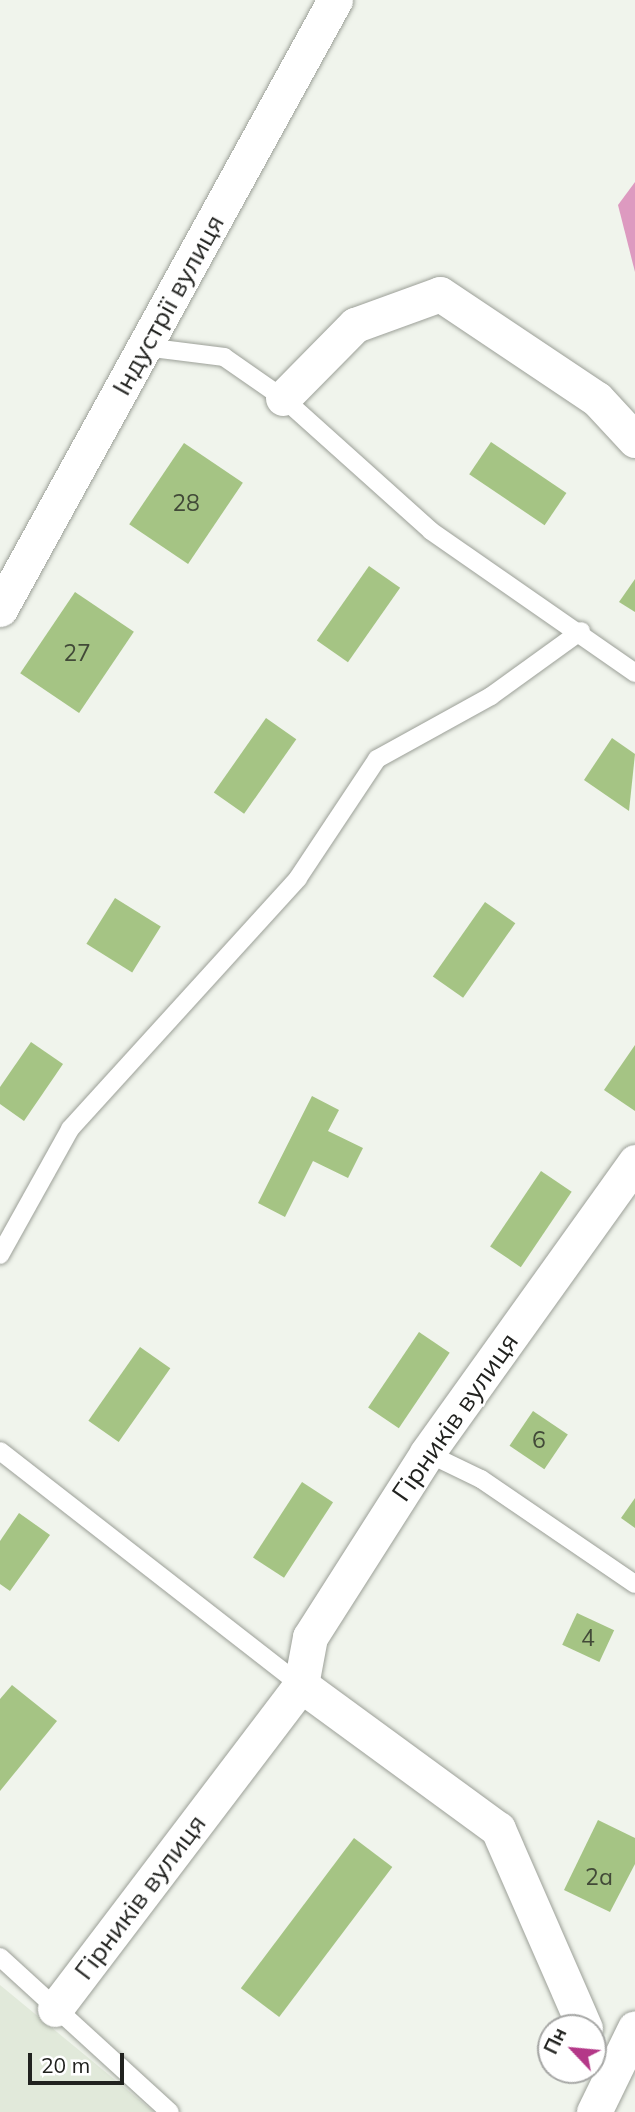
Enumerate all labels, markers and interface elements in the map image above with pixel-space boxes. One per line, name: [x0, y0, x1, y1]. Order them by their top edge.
street label: Індустрії вулиця: [106, 209, 230, 401]
house number: 28: [172, 489, 200, 517]
house number: 27: [63, 639, 91, 667]
street label: Гірників вулиця: [385, 1327, 525, 1507]
house number: 6: [532, 1426, 546, 1454]
house number: 4: [581, 1624, 595, 1652]
street label: Гірників вулиця: [68, 1808, 212, 1986]
house number: 2а: [585, 1863, 613, 1891]
north arrow: [537, 2014, 607, 2084]
text: Пн: [538, 2024, 571, 2058]
scale bar: [32, 2038, 128, 2082]
text: 20 m: [41, 2052, 90, 2078]

